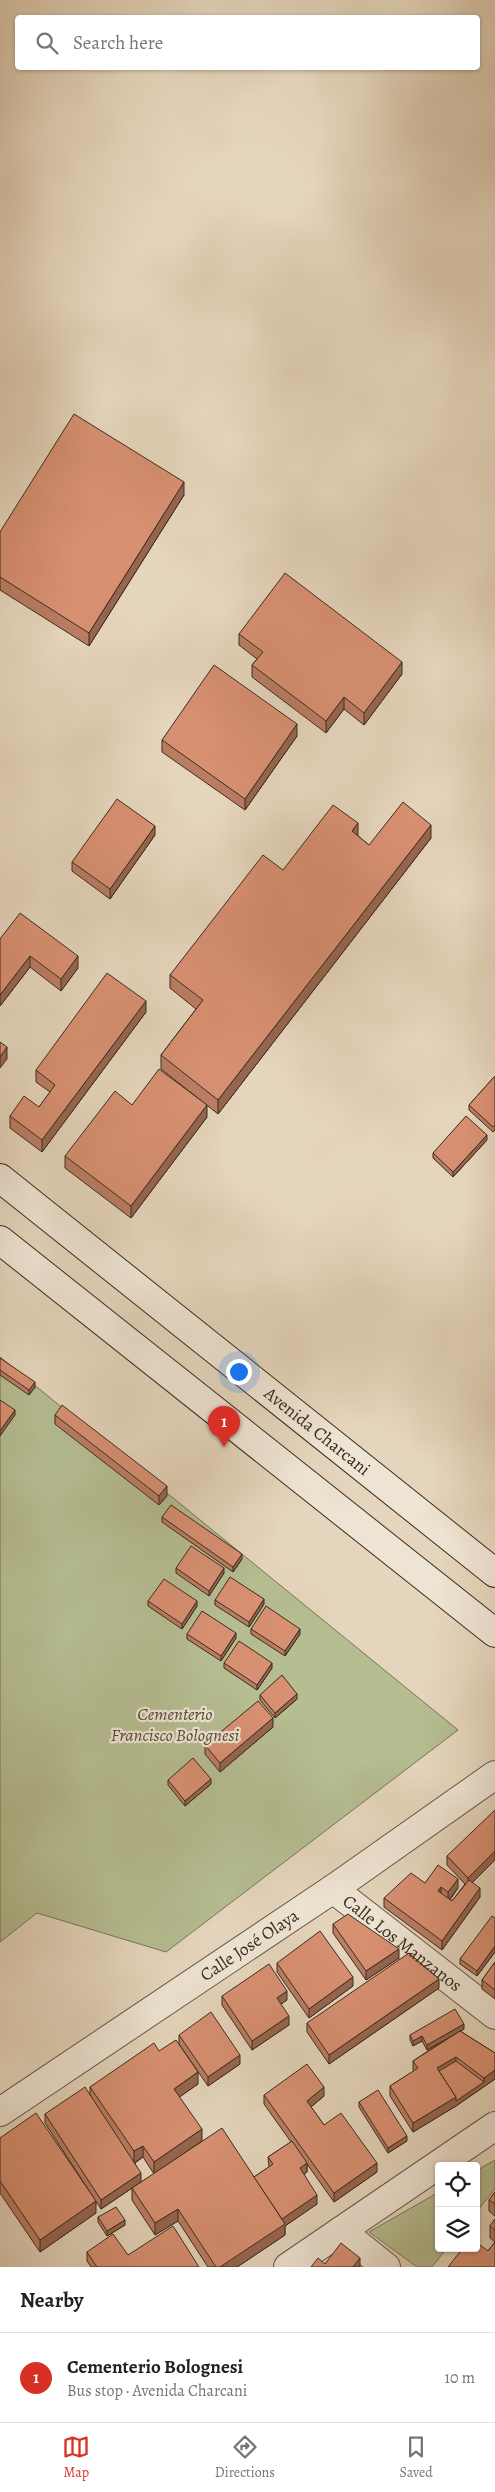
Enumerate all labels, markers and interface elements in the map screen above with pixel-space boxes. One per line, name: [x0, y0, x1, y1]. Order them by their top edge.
search box: [15, 15, 480, 70]
icon: search: [33, 29, 61, 57]
text: Search here: [73, 30, 163, 56]
your location: [226, 1359, 252, 1385]
street label: Avenida Charcani: [259, 1381, 375, 1481]
pin: 1: [208, 1406, 240, 1447]
park label: Cementerio Francisco Bolognesi: [111, 1702, 240, 1747]
street label: Calle Los Manzanos: [338, 1889, 467, 1997]
street label: Calle José Olaya: [195, 1903, 304, 1987]
map controls: [435, 2162, 480, 2252]
button: locate: [435, 2162, 480, 2207]
button: layers: [435, 2207, 480, 2252]
text: Nearby: [20, 2286, 83, 2314]
text: Cementerio Bolognesi: [67, 2354, 243, 2380]
text: 1: [33, 2367, 39, 2389]
text: 10 m: [445, 2367, 475, 2389]
text: Bus stop · Avenida Charcani: [67, 2380, 247, 2402]
tab: Map: [62, 2433, 90, 2482]
tab: Directions: [215, 2433, 275, 2482]
tab: Saved: [400, 2433, 433, 2482]

